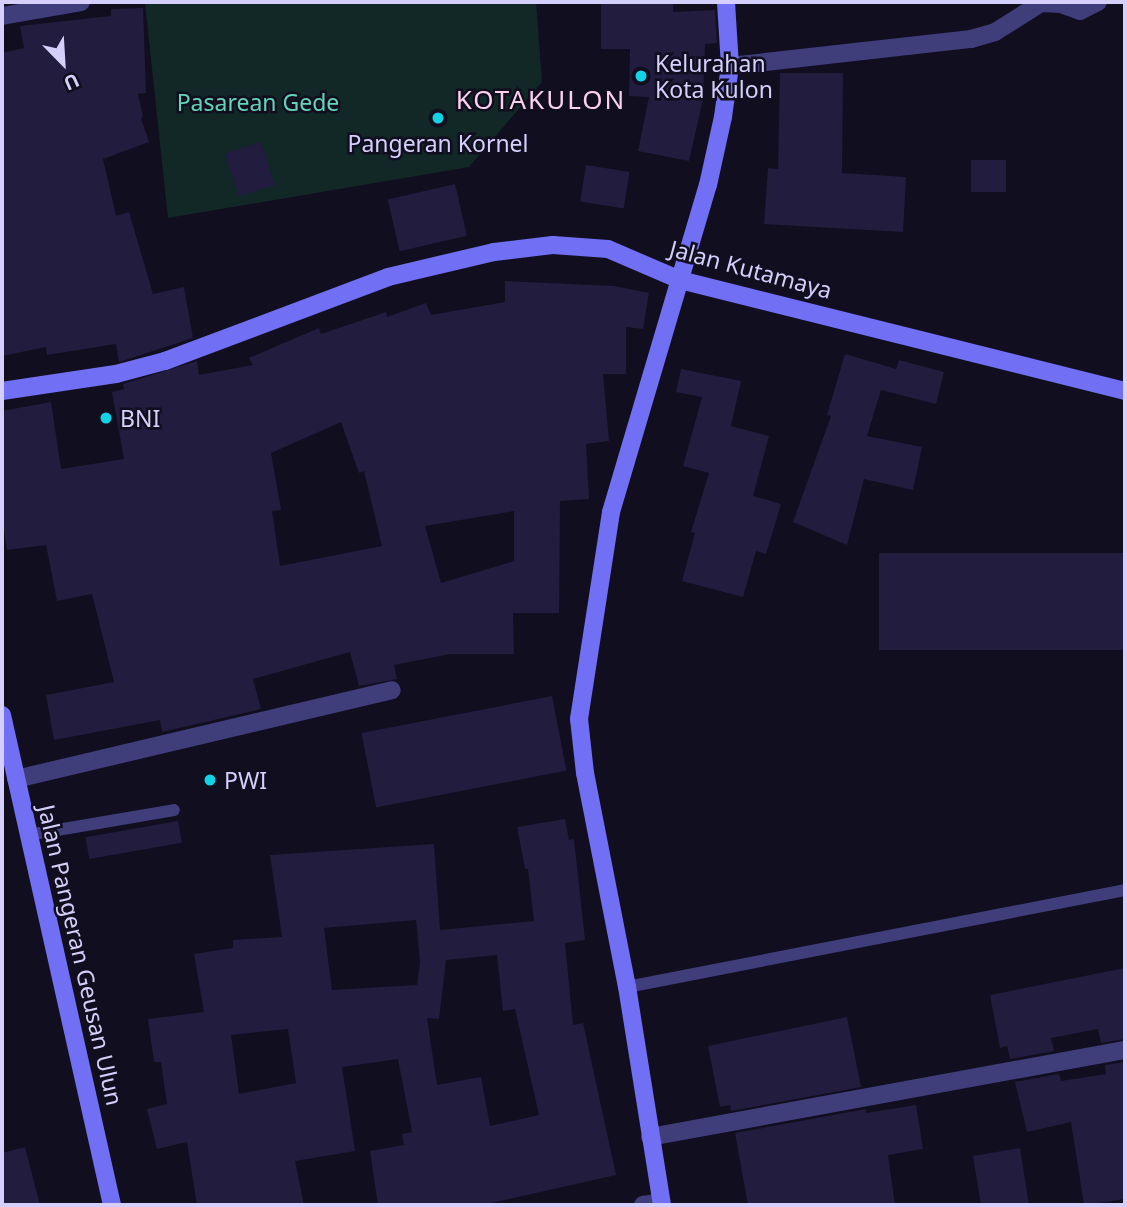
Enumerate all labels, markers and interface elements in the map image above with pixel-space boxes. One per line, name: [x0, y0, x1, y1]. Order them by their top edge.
north arrow: [28, 28, 98, 98]
place label: Kelurahan Kota Kulon: [655, 49, 773, 103]
text: U: [60, 67, 83, 97]
marker: Kelurahan Kota Kulon: [633, 68, 649, 84]
district label: KOTAKULON: [457, 84, 625, 116]
park label: Pasarean Gede: [177, 88, 339, 116]
marker: Pangeran Kornel: [430, 110, 446, 126]
place label: Pangeran Kornel: [347, 129, 529, 157]
street label: Jalan Kutamaya: [667, 234, 835, 304]
place label: BNI: [120, 404, 160, 432]
marker: BNI: [98, 410, 114, 426]
place label: PWI: [224, 766, 267, 794]
marker: PWI: [202, 772, 218, 788]
street label: Jalan Pangeran Geusan Ulun: [33, 802, 129, 1108]

